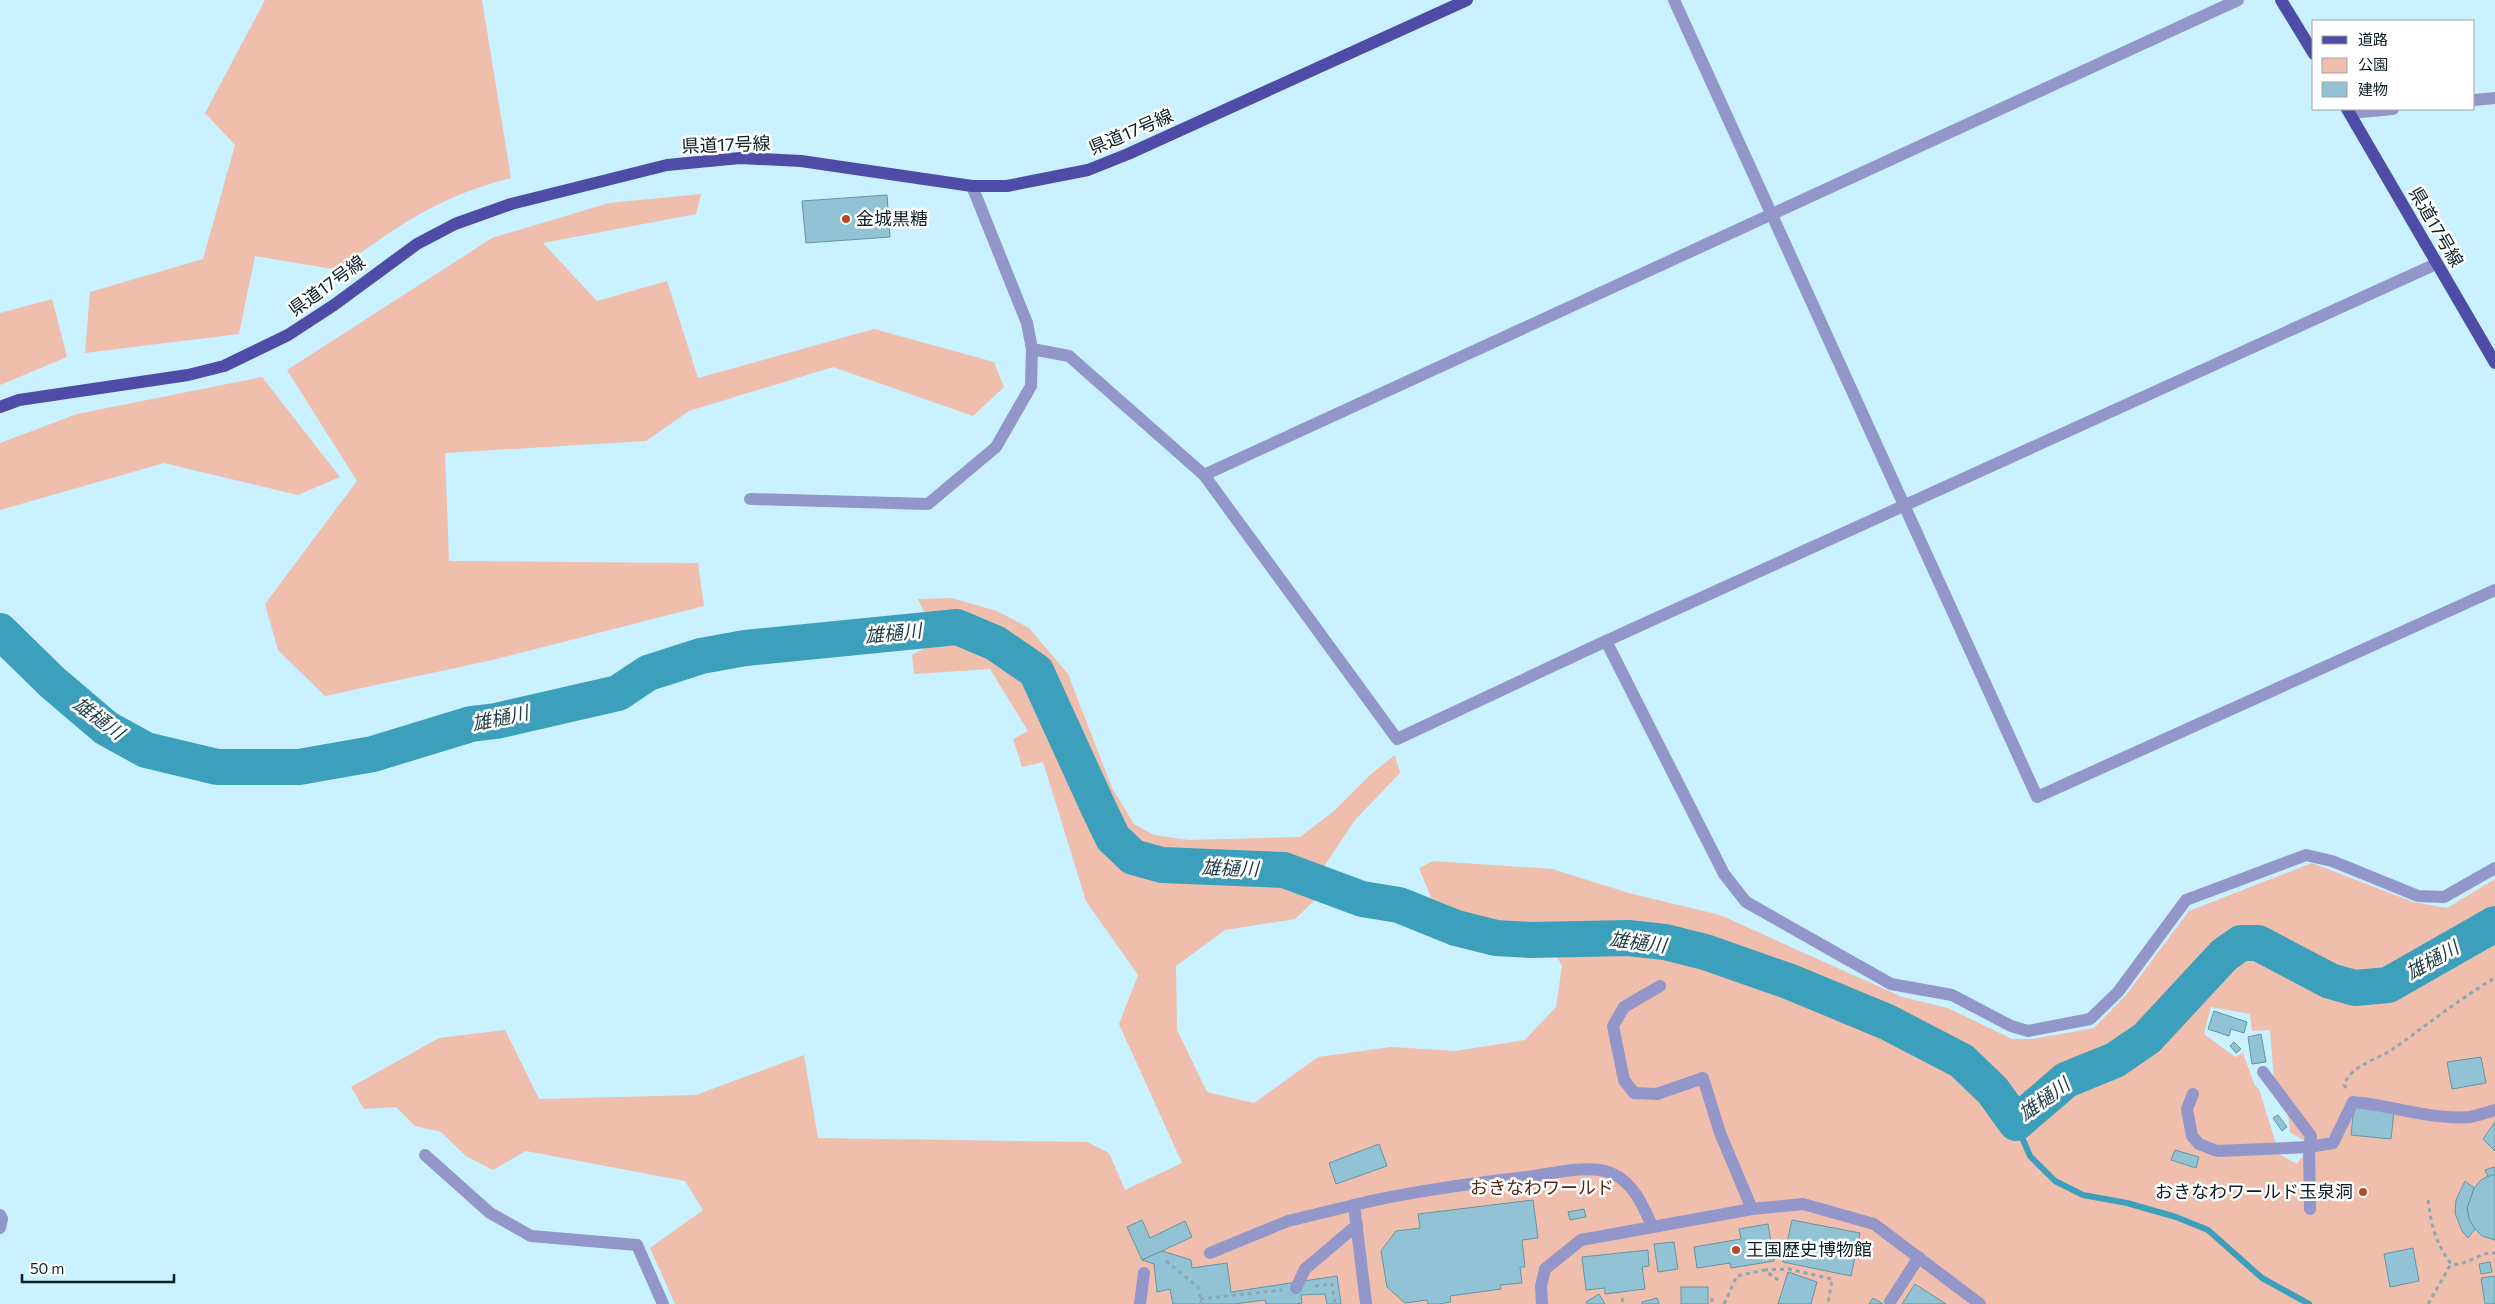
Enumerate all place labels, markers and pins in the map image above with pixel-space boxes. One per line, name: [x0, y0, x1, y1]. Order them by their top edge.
place label: 金城黒糖: [856, 207, 928, 229]
marker: 金城黒糖: [840, 213, 852, 225]
place label: おきなわワールド玉泉洞: [2155, 1180, 2353, 1202]
marker: おきなわワールド玉泉洞: [2357, 1186, 2369, 1198]
place label: 王国歴史博物館: [1746, 1238, 1872, 1260]
marker: 王国歴史博物館: [1730, 1244, 1742, 1256]

